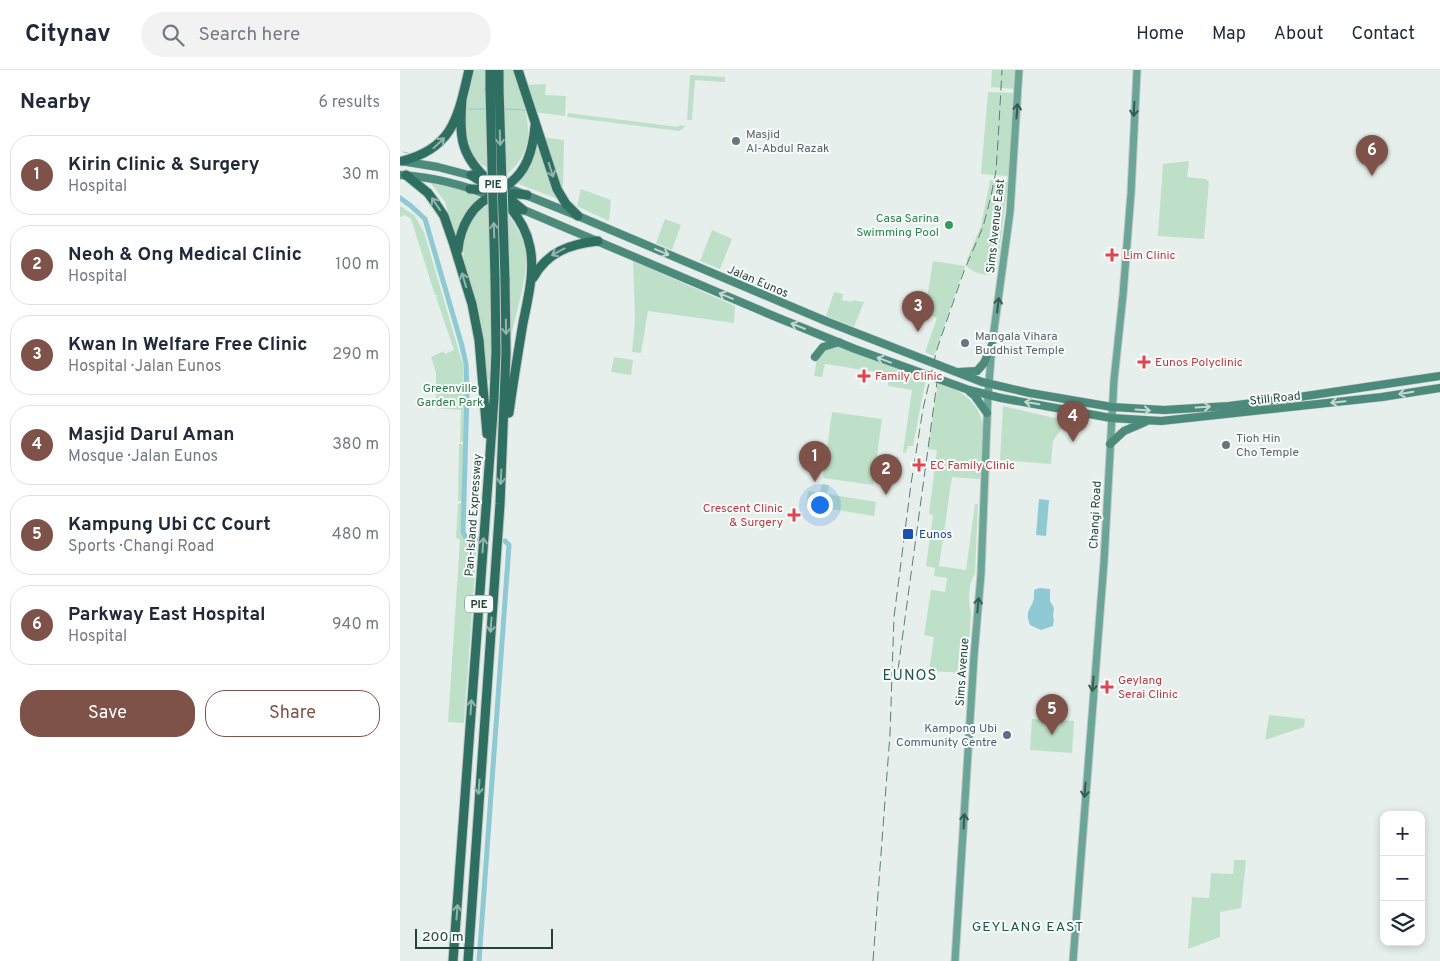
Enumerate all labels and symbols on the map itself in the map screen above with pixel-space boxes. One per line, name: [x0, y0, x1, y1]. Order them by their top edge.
one-way arrow: [1130, 101, 1139, 117]
one-way arrow: [1012, 103, 1021, 119]
place label: Masjid Al-Abdul Razak: [746, 127, 829, 157]
one-way arrow: [496, 129, 505, 145]
marker: Masjid Al-Abdul Razak: [730, 135, 742, 147]
pin: 6: [1356, 135, 1388, 176]
one-way arrow: [433, 137, 445, 149]
one-way arrow: [547, 161, 556, 177]
road number: PIE: [479, 176, 507, 192]
street label: Sims Avenue East: [983, 178, 1009, 274]
one-way arrow: [431, 198, 441, 212]
place label: Casa Sarina Swimming Pool: [856, 211, 939, 241]
marker: Casa Sarina Swimming Pool: [943, 219, 955, 231]
one-way arrow: [489, 222, 499, 238]
one-way arrow: [551, 248, 566, 257]
one-way arrow: [654, 248, 669, 258]
marker: Lim Clinic: [1105, 248, 1119, 262]
place label: Lim Clinic: [1123, 248, 1176, 264]
street label: Jalan Eunos: [724, 262, 791, 302]
one-way arrow: [459, 272, 469, 288]
one-way arrow: [719, 290, 734, 300]
pin: 3: [902, 291, 934, 332]
one-way arrow: [993, 298, 1003, 314]
one-way arrow: [501, 319, 511, 335]
one-way arrow: [790, 321, 806, 330]
place label: Mangala Vihara Buddhist Temple: [975, 329, 1064, 359]
marker: Mangala Vihara Buddhist Temple: [959, 337, 971, 349]
one-way arrow: [877, 354, 893, 364]
marker: Eunos Polyclinic: [1137, 355, 1151, 369]
place label: Eunos Polyclinic: [1155, 355, 1243, 371]
marker: Family Clinic: [857, 369, 871, 383]
place label: Family Clinic: [875, 369, 943, 385]
park label: Greenville Garden Park: [417, 381, 483, 411]
street label: Still Road: [1249, 388, 1301, 410]
one-way arrow: [1398, 389, 1414, 398]
one-way arrow: [1331, 397, 1347, 407]
one-way arrow: [1024, 398, 1040, 408]
pin: 4: [1057, 401, 1089, 442]
one-way arrow: [1195, 403, 1211, 412]
one-way arrow: [1134, 405, 1150, 414]
place label: Tioh Hin Cho Temple: [1236, 431, 1299, 461]
marker: Tioh Hin Cho Temple: [1220, 439, 1232, 451]
pin: 1: [799, 441, 831, 482]
street label: Pan-Island Expressway: [462, 453, 486, 577]
pin: 2: [870, 454, 902, 495]
marker: EC Family Clinic: [912, 458, 926, 472]
place label: EC Family Clinic: [930, 458, 1015, 474]
one-way arrow: [496, 469, 505, 485]
street label: Changi Road: [1086, 480, 1106, 550]
your location: [807, 492, 833, 518]
place label: Crescent Clinic & Surgery: [703, 501, 783, 531]
marker: Crescent Clinic & Surgery: [787, 508, 801, 522]
marker: Eunos: [901, 527, 915, 541]
place label: Eunos: [919, 527, 952, 543]
one-way arrow: [478, 537, 488, 553]
road number: PIE: [465, 596, 493, 612]
one-way arrow: [973, 598, 983, 614]
one-way arrow: [487, 617, 496, 633]
street label: Sims Avenue: [953, 637, 973, 707]
district label: EUNOS: [883, 667, 937, 686]
place label: Geylang Serai Clinic: [1118, 673, 1178, 703]
one-way arrow: [1089, 676, 1098, 692]
marker: Geylang Serai Clinic: [1100, 680, 1114, 694]
pin: 5: [1036, 694, 1068, 735]
one-way arrow: [467, 699, 476, 715]
place label: Kampong Ubi Community Centre: [896, 721, 997, 751]
marker: Kampong Ubi Community Centre: [1001, 729, 1013, 741]
one-way arrow: [475, 779, 484, 795]
one-way arrow: [1081, 782, 1090, 798]
one-way arrow: [959, 814, 968, 830]
one-way arrow: [453, 905, 462, 921]
district label: GEYLANG EAST: [972, 919, 1084, 936]
scale bar: [415, 926, 552, 949]

